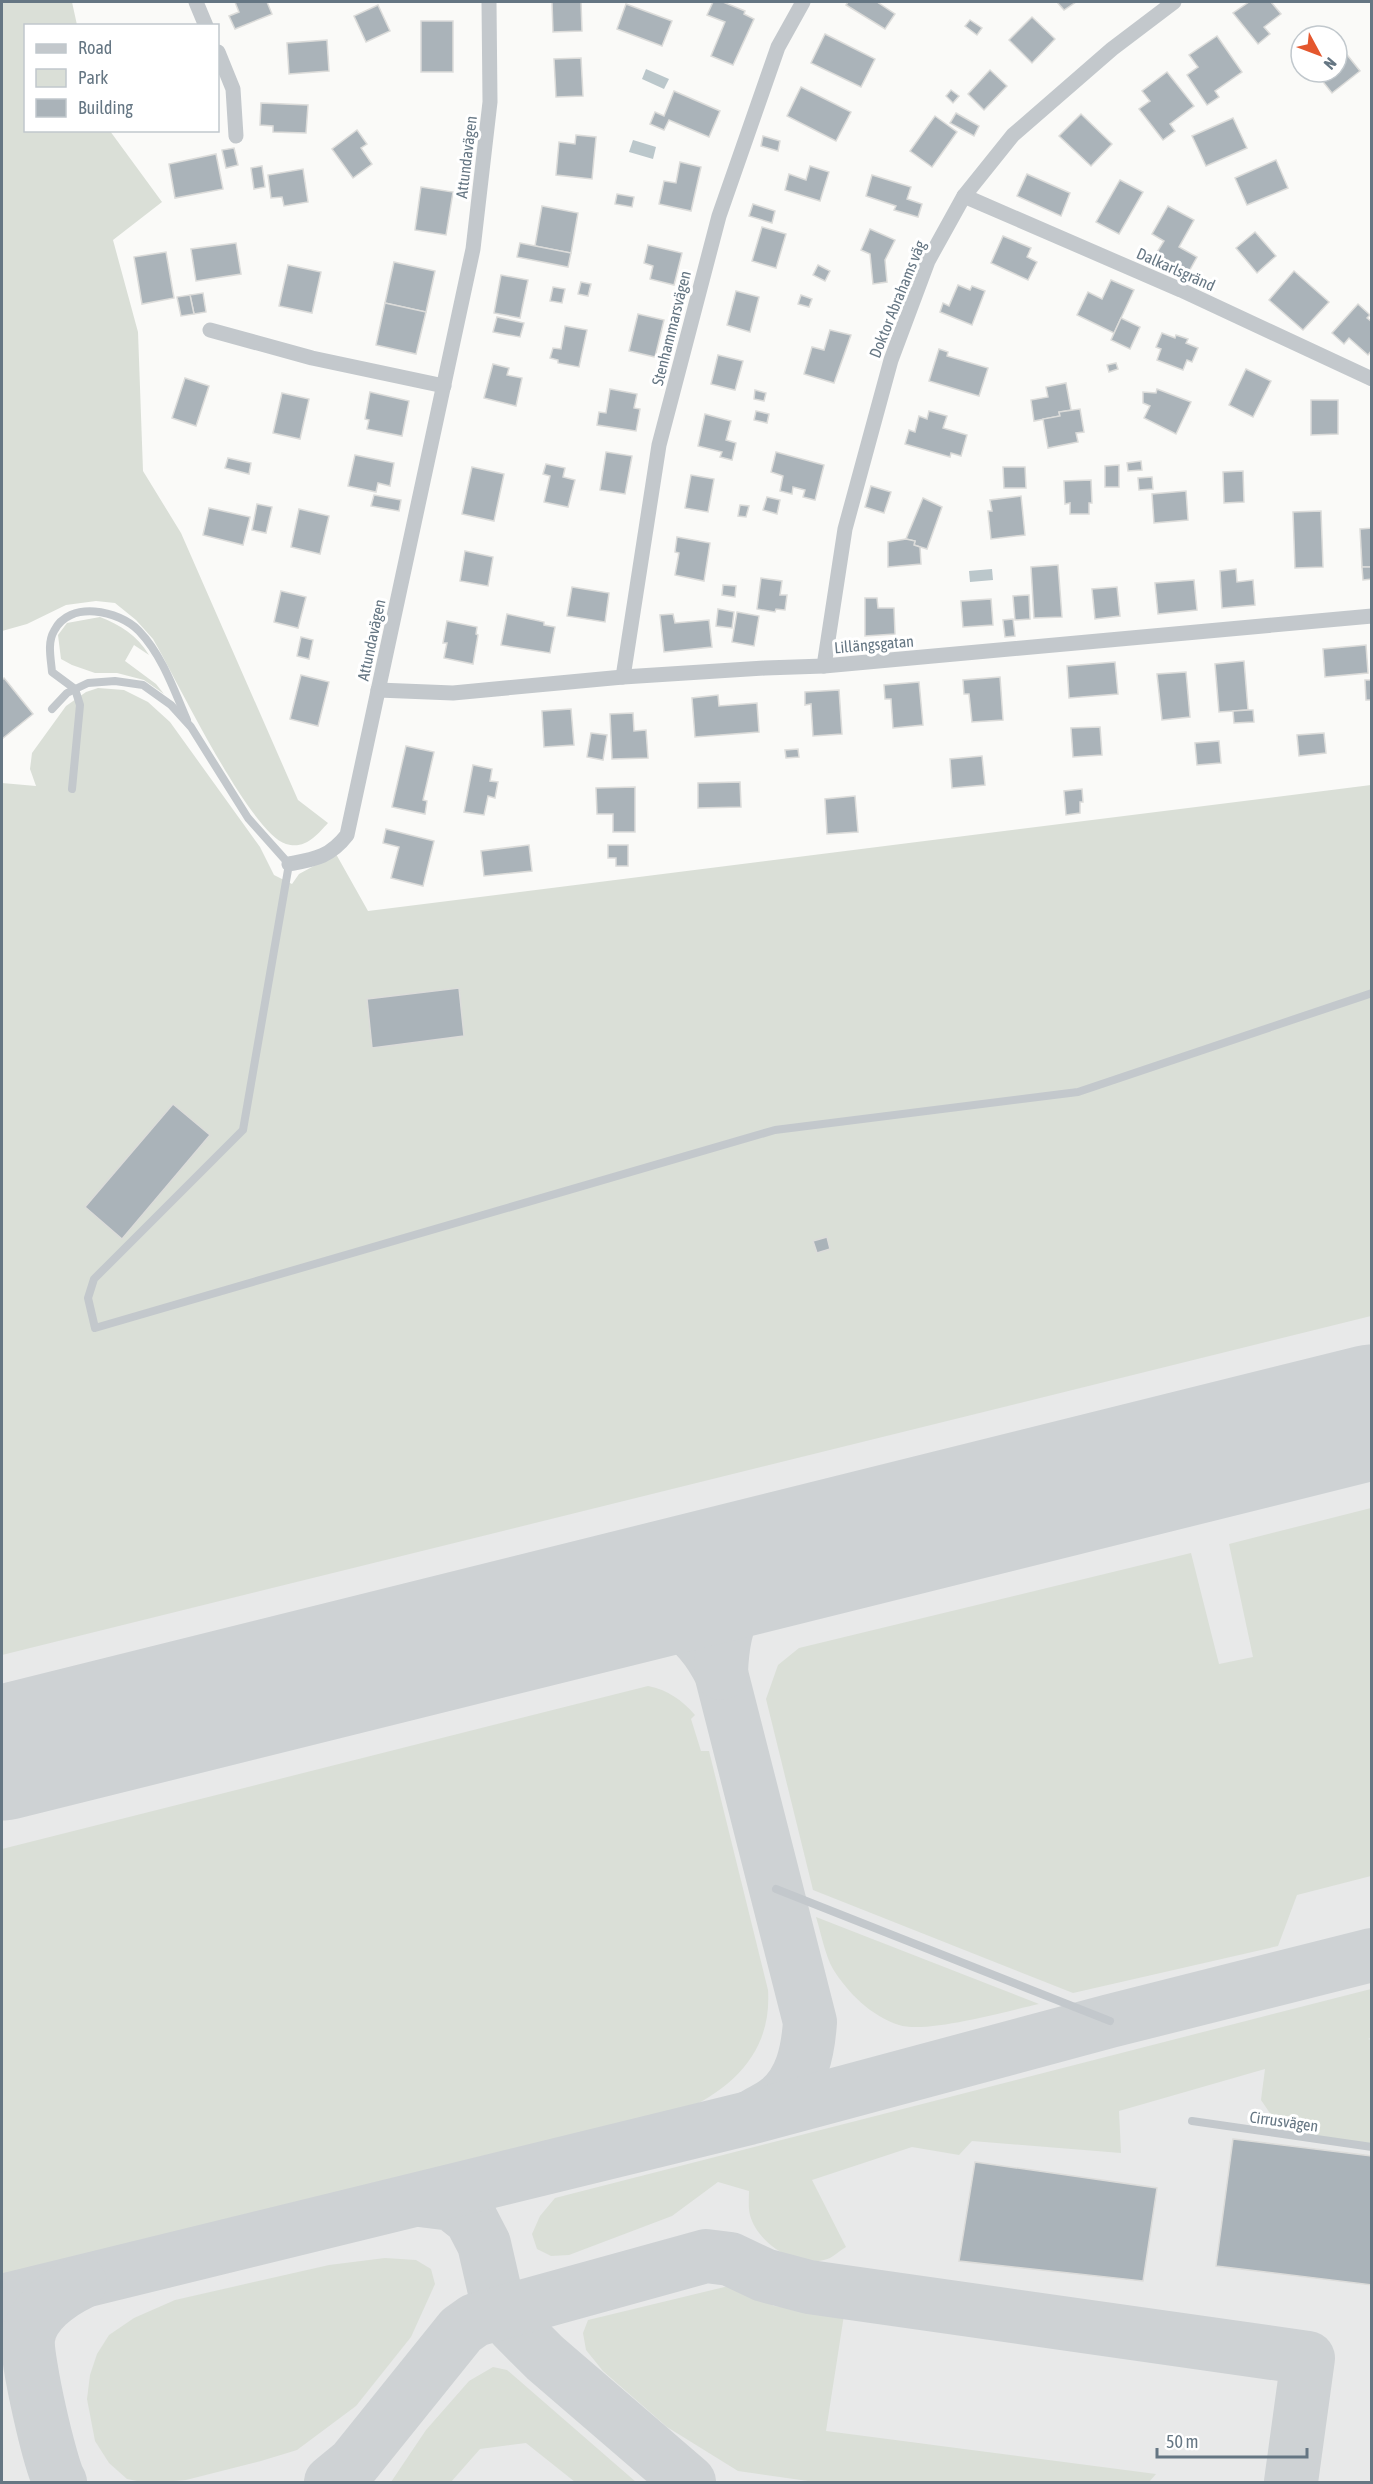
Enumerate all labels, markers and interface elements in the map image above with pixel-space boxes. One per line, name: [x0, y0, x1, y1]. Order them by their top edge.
legend: [24, 24, 219, 132]
north arrow: [1289, 24, 1349, 84]
text: Road: [78, 37, 112, 58]
text: N: [1320, 54, 1340, 73]
text: Park: [78, 67, 108, 88]
text: Building: [78, 97, 133, 118]
street label: Attundavägen: [452, 115, 481, 199]
street label: Doktor Abrahams väg: [865, 238, 930, 361]
street label: Dalkarlsgränd: [1134, 244, 1218, 295]
street label: Stenhammarsvägen: [648, 269, 695, 388]
street label: Attundavägen: [354, 598, 389, 683]
street label: Lillängsgatan: [833, 632, 915, 657]
street label: Cirrusvägen: [1248, 2107, 1319, 2136]
scale bar: [1157, 2421, 1307, 2459]
text: 50 m: [1166, 2431, 1198, 2452]

